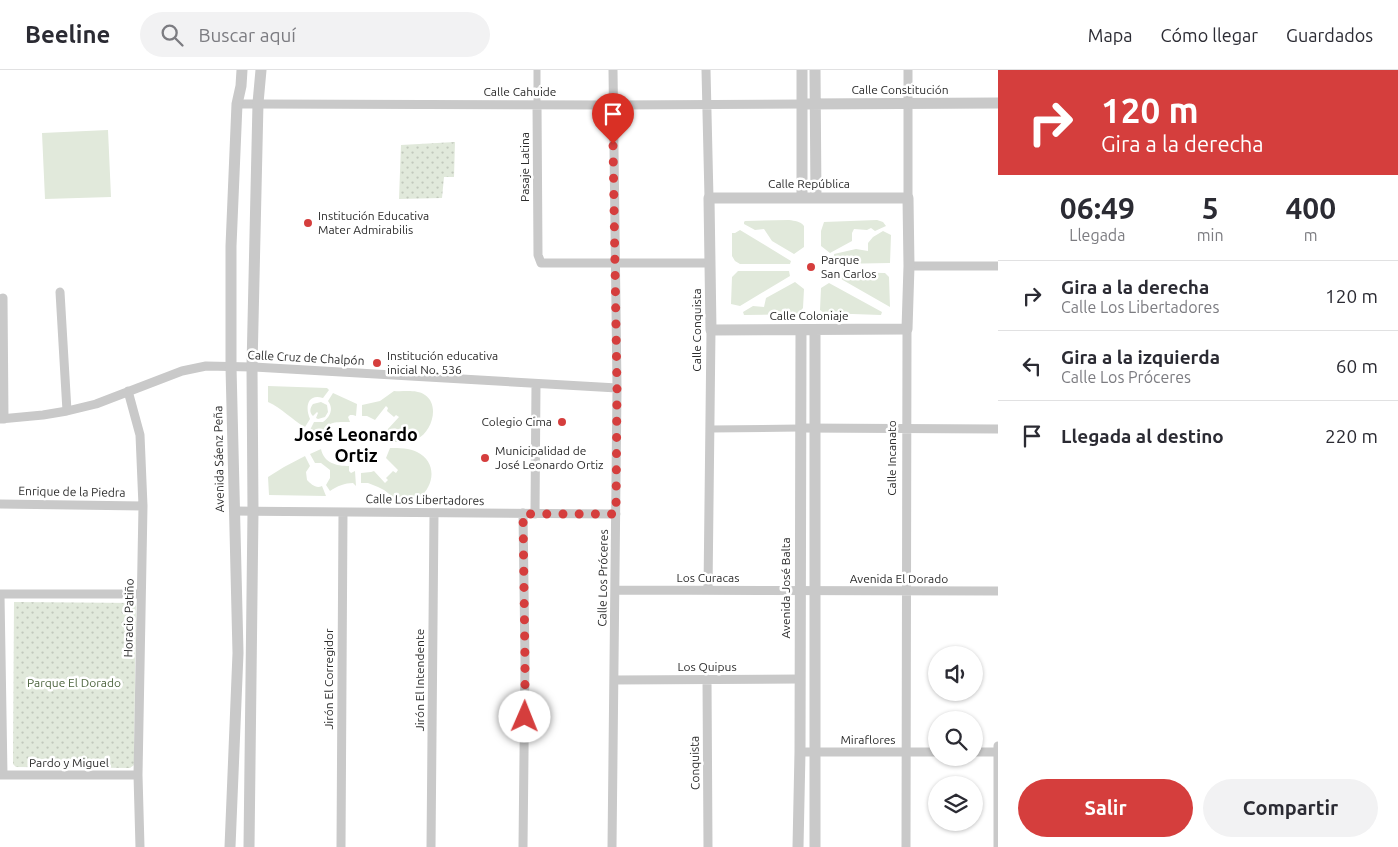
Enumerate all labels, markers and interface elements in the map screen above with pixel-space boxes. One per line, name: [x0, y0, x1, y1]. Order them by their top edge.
search box: [140, 12, 490, 57]
text: Beeline: [25, 21, 110, 48]
icon: search: [158, 21, 186, 49]
text: Buscar aquí: [198, 24, 296, 46]
text: Mapa: [1088, 25, 1133, 45]
text: Cómo llegar: [1161, 25, 1258, 45]
text: Guardados: [1286, 25, 1373, 45]
street label: Calle Constitución: [851, 83, 949, 96]
street label: Calle Cahuide: [484, 85, 557, 98]
icon: right: [1018, 90, 1083, 155]
text: 120 m: [1101, 90, 1199, 130]
pin: [592, 93, 634, 144]
icon: arrive: [599, 100, 627, 128]
text: Gira a la derecha: [1101, 131, 1264, 156]
street label: Pasaje Latina: [518, 132, 531, 202]
street label: Calle República: [768, 177, 850, 190]
text: 06:49: [1060, 191, 1135, 225]
text: 5: [1202, 191, 1219, 225]
text: 400: [1285, 191, 1336, 225]
place label: Institución Educativa Mater Admirabilis: [318, 209, 429, 236]
marker: Institución Educativa Mater Admirabilis: [302, 217, 314, 229]
text: Llegada: [1069, 226, 1125, 244]
text: min: [1197, 226, 1224, 244]
text: m: [1304, 226, 1318, 244]
place label: Parque San Carlos: [821, 253, 877, 280]
marker: Parque San Carlos: [805, 261, 817, 273]
text: Gira a la derecha: [1061, 276, 1209, 298]
icon: right: [1018, 282, 1046, 310]
text: 120 m: [1325, 285, 1378, 307]
street label: Calle Conquista: [690, 288, 703, 372]
text: Calle Los Libertadores: [1061, 298, 1219, 316]
street label: Calle Coloniaje: [769, 309, 849, 322]
text: Gira a la izquierda: [1061, 346, 1220, 368]
street label: Calle Cruz de Chalpón: [247, 348, 365, 367]
place label: Institución educativa inicial No. 536: [387, 349, 498, 376]
icon: left: [1018, 352, 1046, 380]
text: 60 m: [1336, 355, 1378, 377]
marker: Institución educativa inicial No. 536: [371, 357, 383, 369]
text: Calle Los Próceres: [1061, 368, 1191, 386]
street label: Avenida Sáenz Peña: [211, 406, 226, 512]
place label: Colegio Cima: [481, 415, 552, 428]
marker: Colegio Cima: [556, 416, 568, 428]
street label: Calle Incanato: [885, 420, 898, 496]
icon: arrive: [1018, 422, 1046, 450]
district label: José Leonardo Ortiz: [294, 424, 418, 465]
text: Llegada al destino: [1061, 425, 1224, 447]
text: 220 m: [1325, 425, 1378, 447]
place label: Municipalidad de José Leonardo Ortiz: [495, 444, 604, 471]
marker: Municipalidad de José Leonardo Ortiz: [479, 452, 491, 464]
street label: Enrique de la Piedra: [18, 484, 126, 499]
street label: Calle Los Libertadores: [366, 492, 484, 507]
street label: Calle Los Próceres: [595, 529, 610, 627]
street label: Avenida José Balta: [779, 537, 792, 639]
street label: Los Curacas: [677, 571, 739, 584]
street label: Avenida El Dorado: [850, 572, 948, 585]
street label: Horacio Patiño: [121, 578, 136, 658]
street label: Jirón El Corregidor: [322, 628, 335, 730]
street label: Jirón El Intendente: [413, 629, 426, 731]
map controls: [928, 646, 983, 831]
button: sound: [928, 646, 983, 701]
street label: Los Quipus: [677, 660, 737, 673]
park label: Parque El Dorado: [27, 676, 121, 689]
position arrow: [498, 690, 550, 742]
button: search: [928, 711, 983, 766]
street label: Miraflores: [840, 733, 896, 746]
street label: Conquista: [688, 736, 701, 790]
street label: Pardo y Miguel: [29, 756, 109, 769]
button: layers: [928, 776, 983, 831]
button: Salir: [1018, 779, 1193, 837]
button: Compartir: [1203, 779, 1378, 837]

